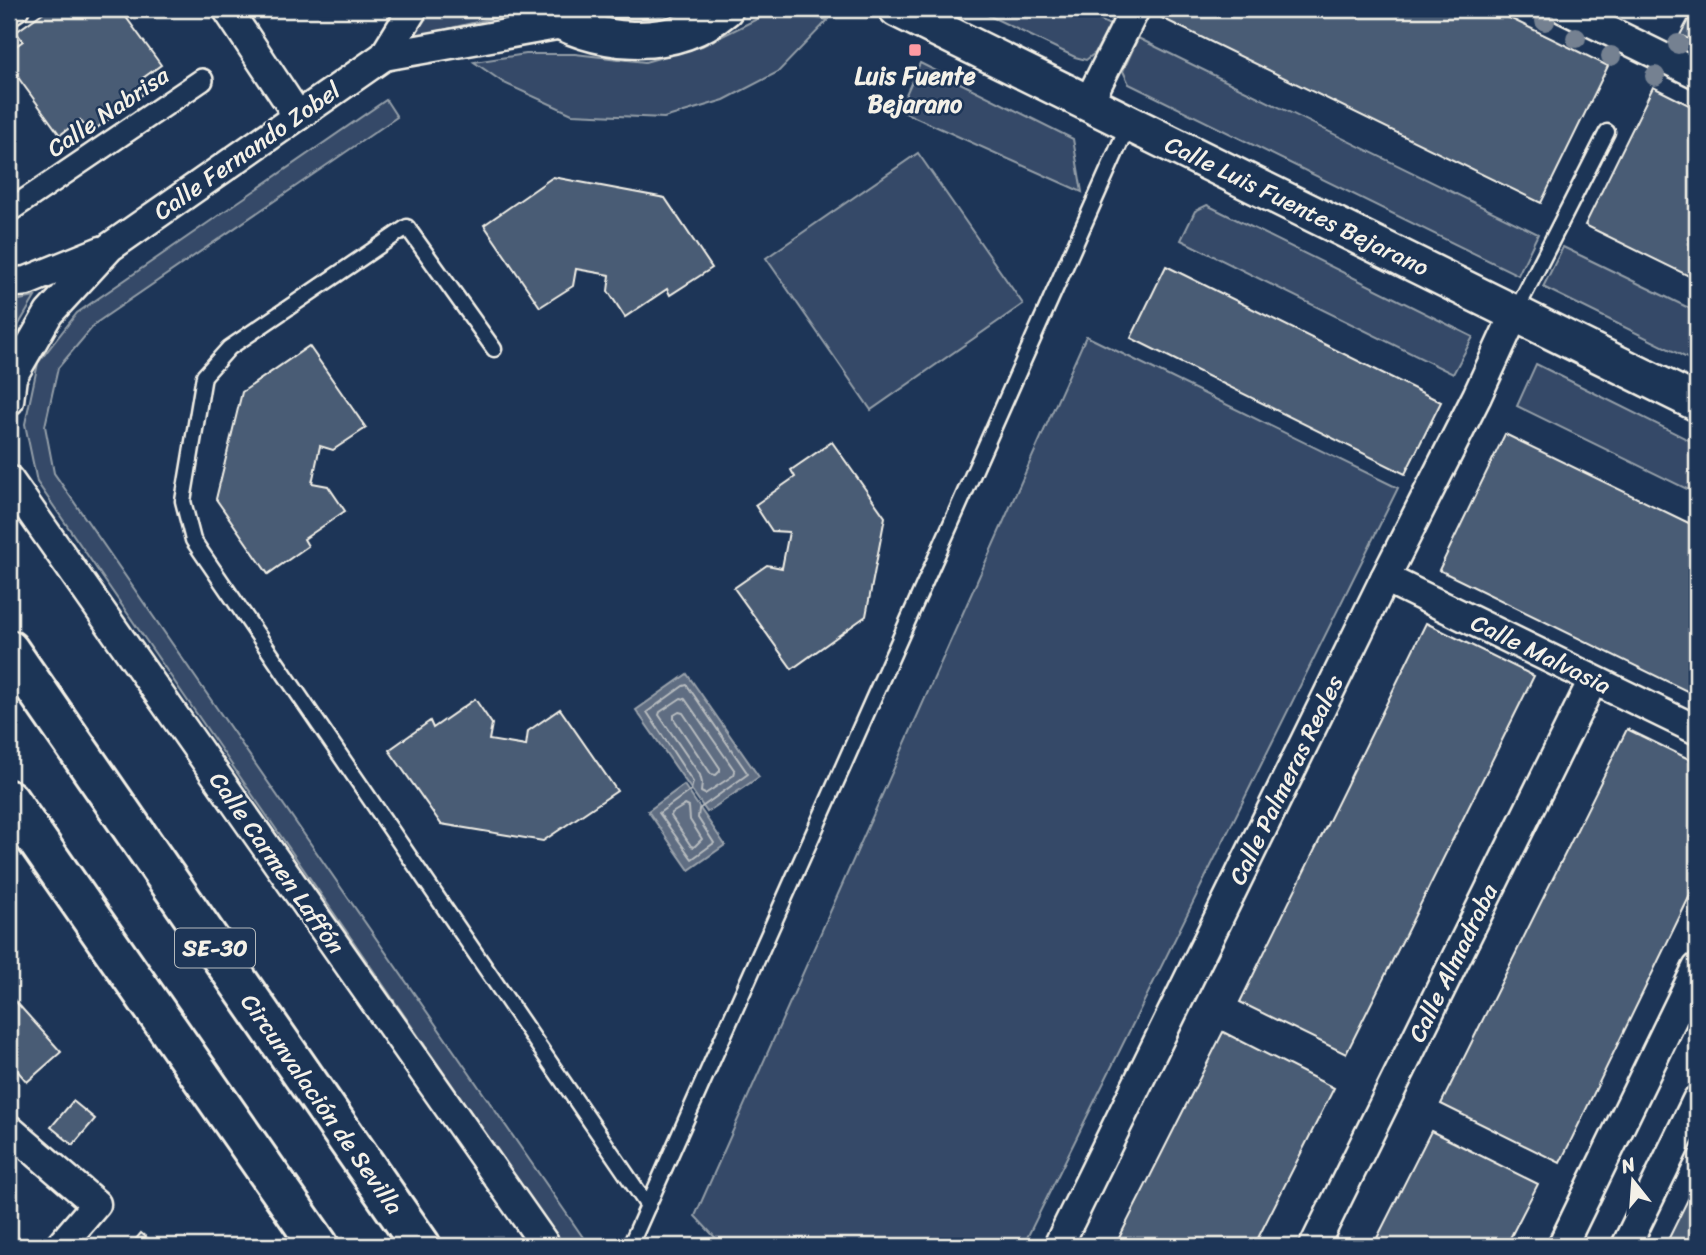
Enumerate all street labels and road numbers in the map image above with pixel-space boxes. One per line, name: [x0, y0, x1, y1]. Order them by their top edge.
street label: Calle Nabrisa: [38, 55, 179, 169]
street label: Calle Fernando Zobel: [144, 70, 351, 232]
street label: Calle Luis Fuentes Bejarano: [1158, 124, 1436, 288]
street label: Calle Malvasia: [1464, 602, 1618, 706]
street label: Calle Palmeras Reales: [1217, 668, 1355, 892]
street label: Calle Carmen Laffón: [198, 763, 356, 963]
street label: Calle Almadraba: [1396, 876, 1510, 1050]
road number: SE-30: [175, 928, 255, 967]
street label: Circunvalación de Sevilla: [229, 984, 415, 1224]

